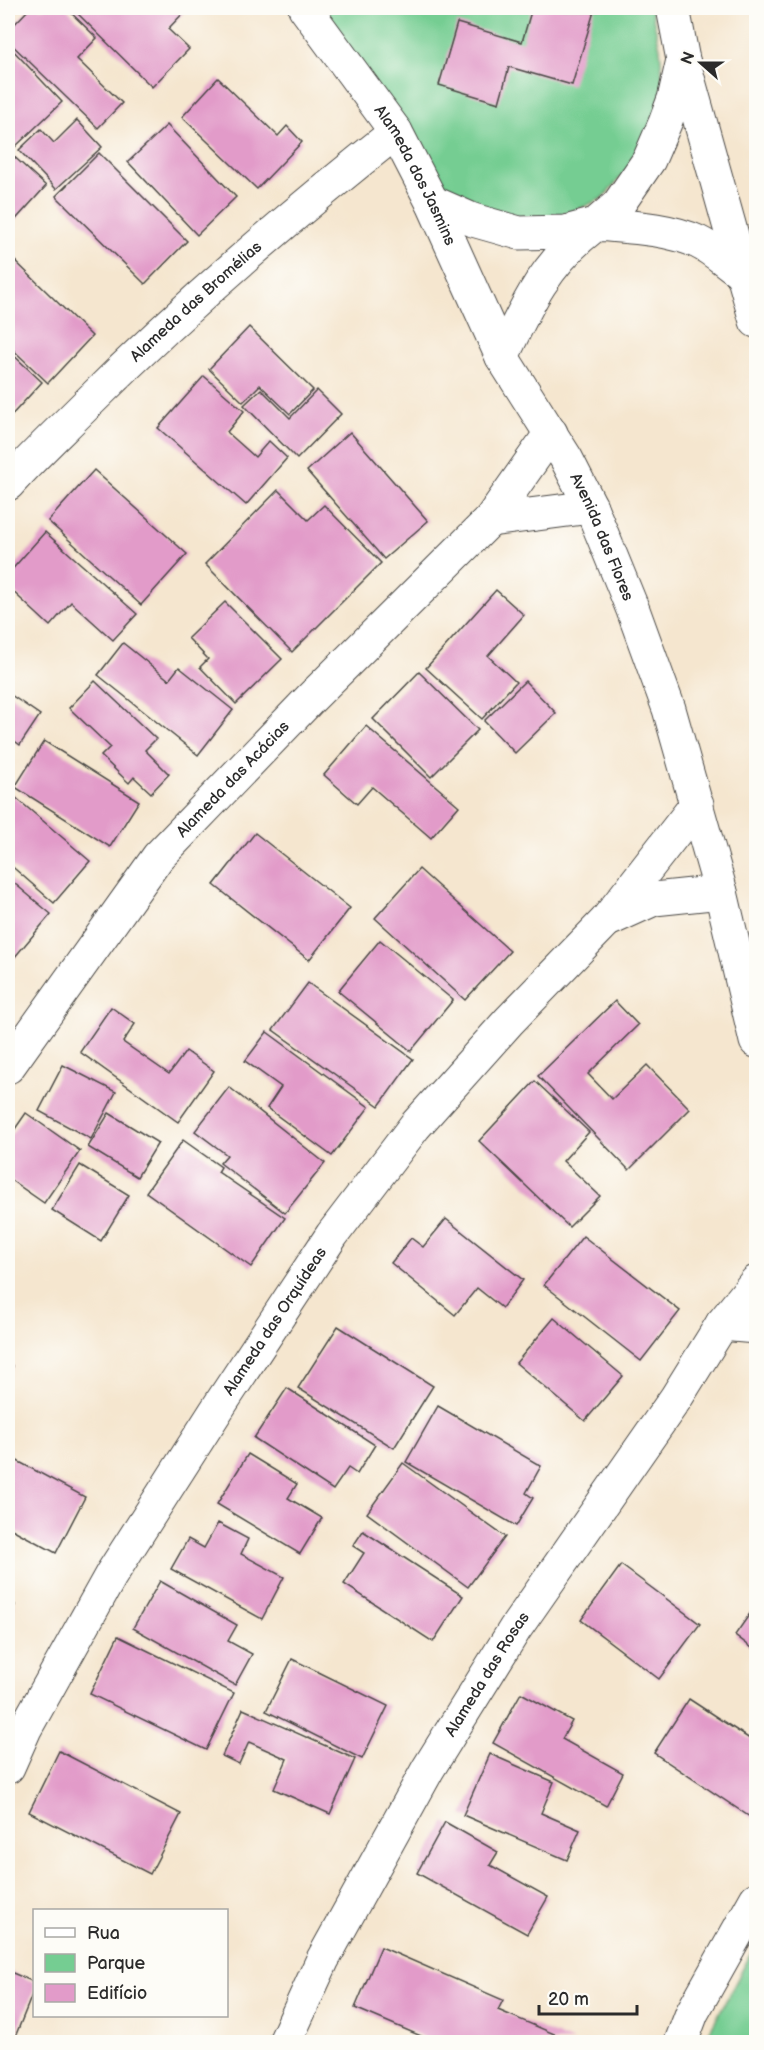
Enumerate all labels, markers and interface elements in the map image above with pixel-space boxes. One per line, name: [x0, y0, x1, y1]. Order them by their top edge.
north arrow: [671, 33, 731, 93]
text: N: [677, 49, 699, 67]
street label: Alameda dos Jasmins: [370, 101, 460, 248]
street label: Alameda das Bromélias: [126, 237, 266, 366]
street label: Avenida das Flores: [566, 470, 638, 604]
street label: Alameda das Acácias: [172, 717, 293, 841]
street label: Alameda das Orquídeas: [219, 1244, 331, 1399]
street label: Alameda das Rosas: [441, 1608, 533, 1740]
legend: [33, 1909, 228, 2017]
text: Rua: [87, 1923, 120, 1944]
text: Parque: [87, 1953, 145, 1974]
scale bar: [539, 1978, 636, 2016]
text: Edifício: [87, 1983, 147, 2004]
text: 20 m: [548, 1989, 589, 2010]

